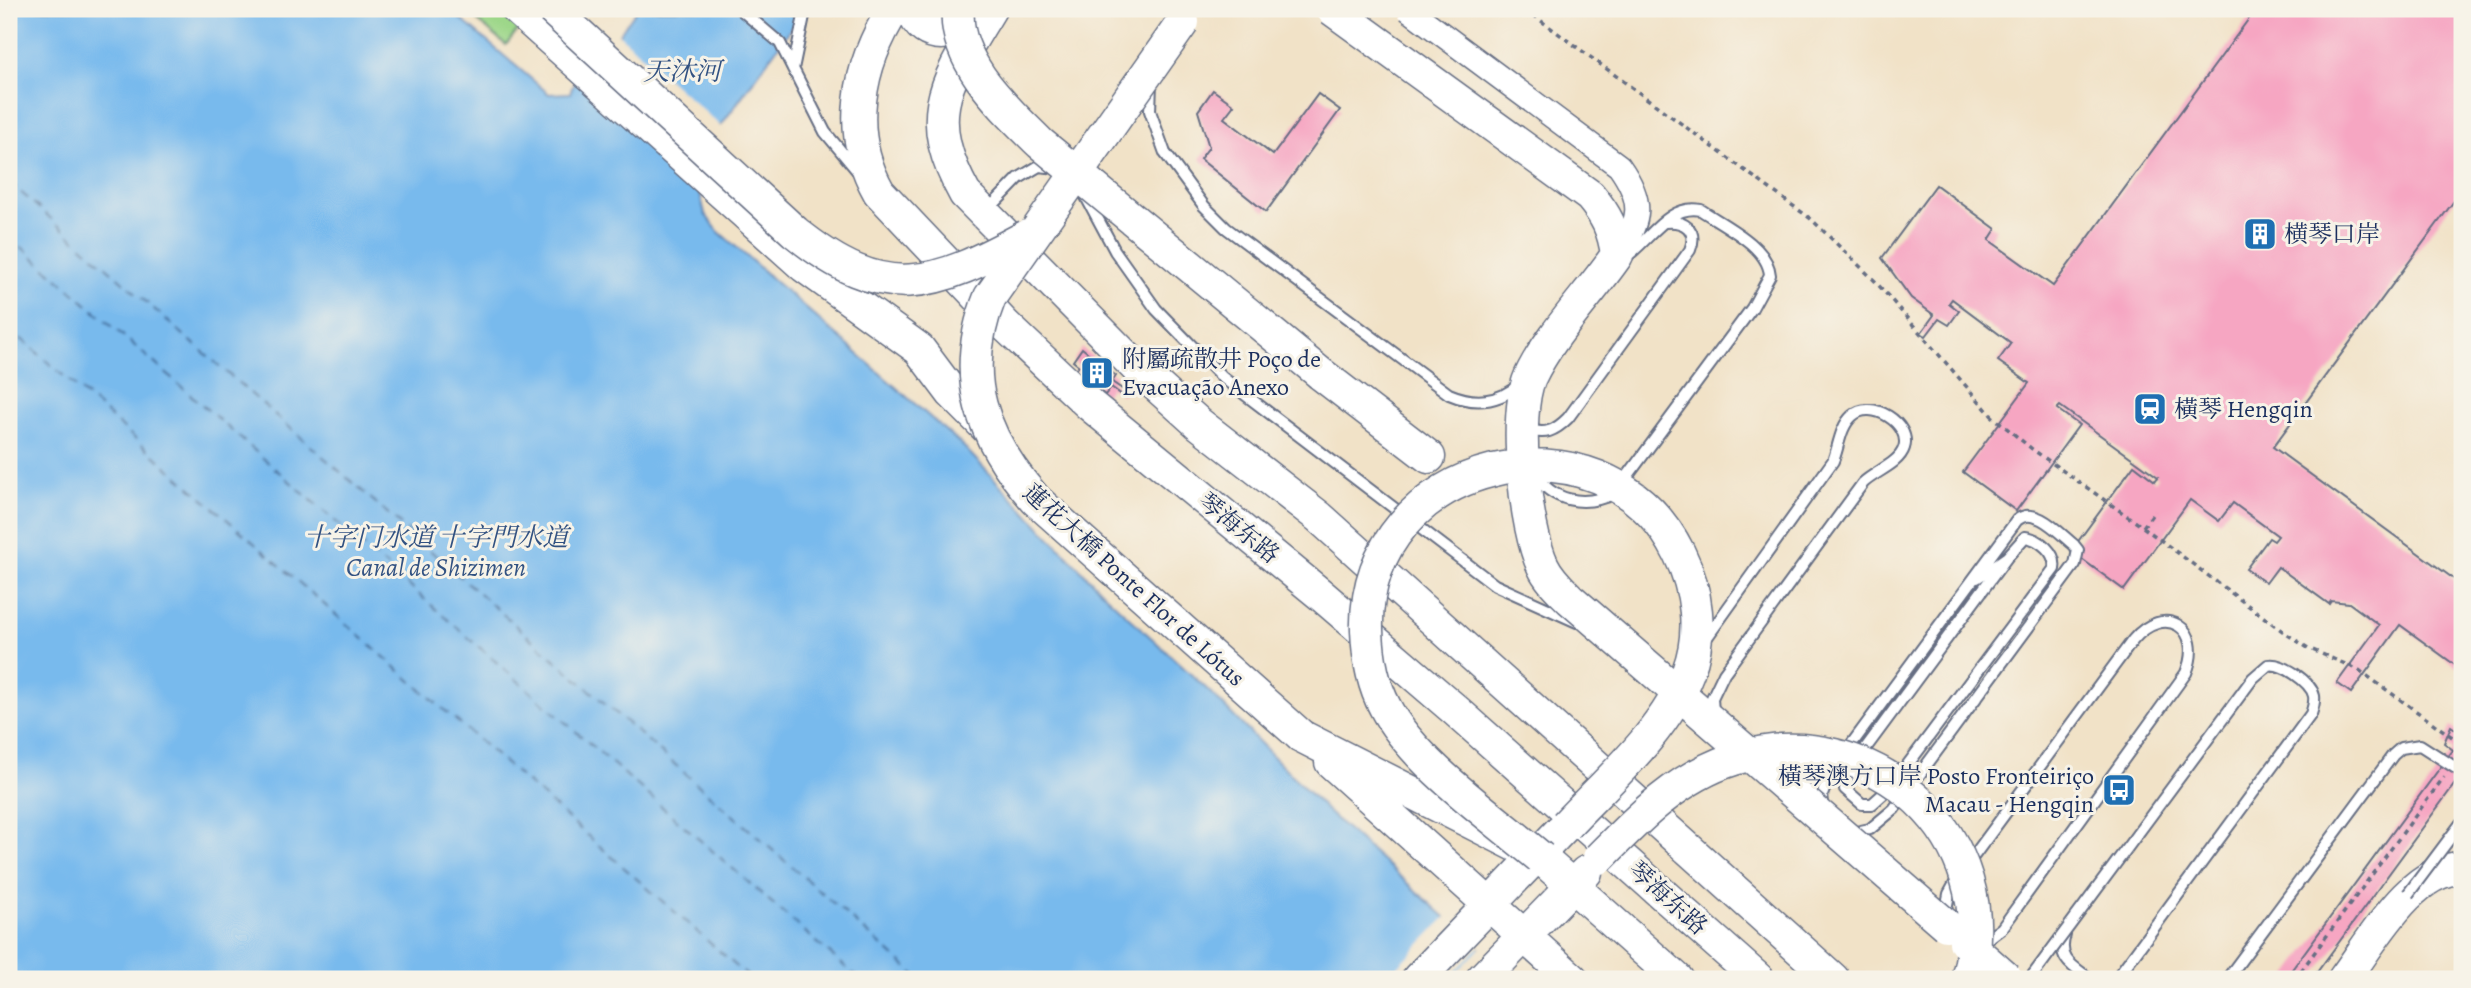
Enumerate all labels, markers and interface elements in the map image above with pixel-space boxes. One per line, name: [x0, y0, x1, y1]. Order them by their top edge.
water label: 天沐河: [643, 54, 725, 89]
building icon: 横琴口岸: [2241, 215, 2279, 253]
place label: 横琴口岸: [2284, 218, 2380, 250]
place label: 附屬疏散井 Poço de Evacuação Anexo: [1122, 343, 1321, 403]
building icon: 附屬疏散井 Poço de Evacuação Anexo: [1078, 354, 1116, 392]
station icon: 橫琴 Hengqin: [2131, 390, 2169, 428]
place label: 橫琴 Hengqin: [2174, 393, 2313, 425]
street label: 蓮花大橋 Ponte Flor de Lótus: [1016, 477, 1252, 693]
street label: 琴海东路: [1192, 485, 1286, 571]
water label: 十字门水道 十字門水道 Canal de Shizimen: [304, 520, 572, 585]
place label: 橫琴澳方口岸 Posto Fronteiriço Macau - Hengqin: [1778, 760, 2094, 820]
bus stop icon: 橫琴澳方口岸 Posto Fronteiriço Macau - Hengqin: [2100, 771, 2138, 809]
street label: 琴海东路: [1622, 854, 1714, 942]

